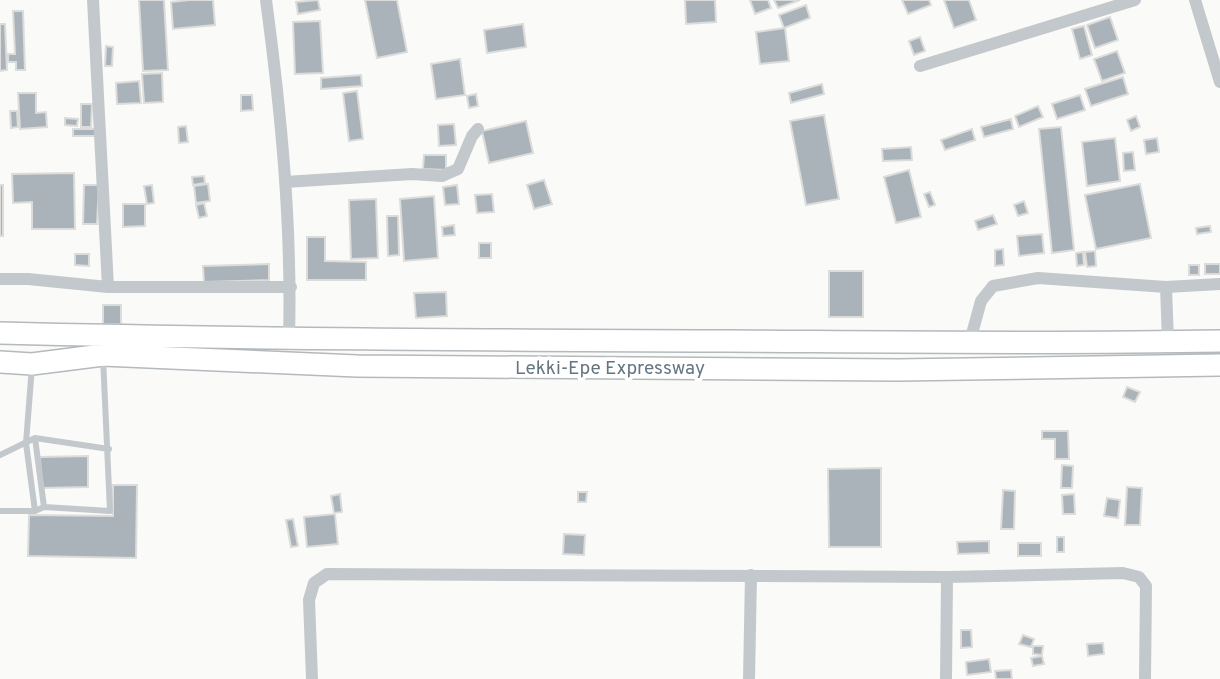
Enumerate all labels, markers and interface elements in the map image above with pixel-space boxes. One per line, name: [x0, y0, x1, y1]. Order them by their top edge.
street label: Lekki-Epe Expressway: [515, 357, 705, 381]

